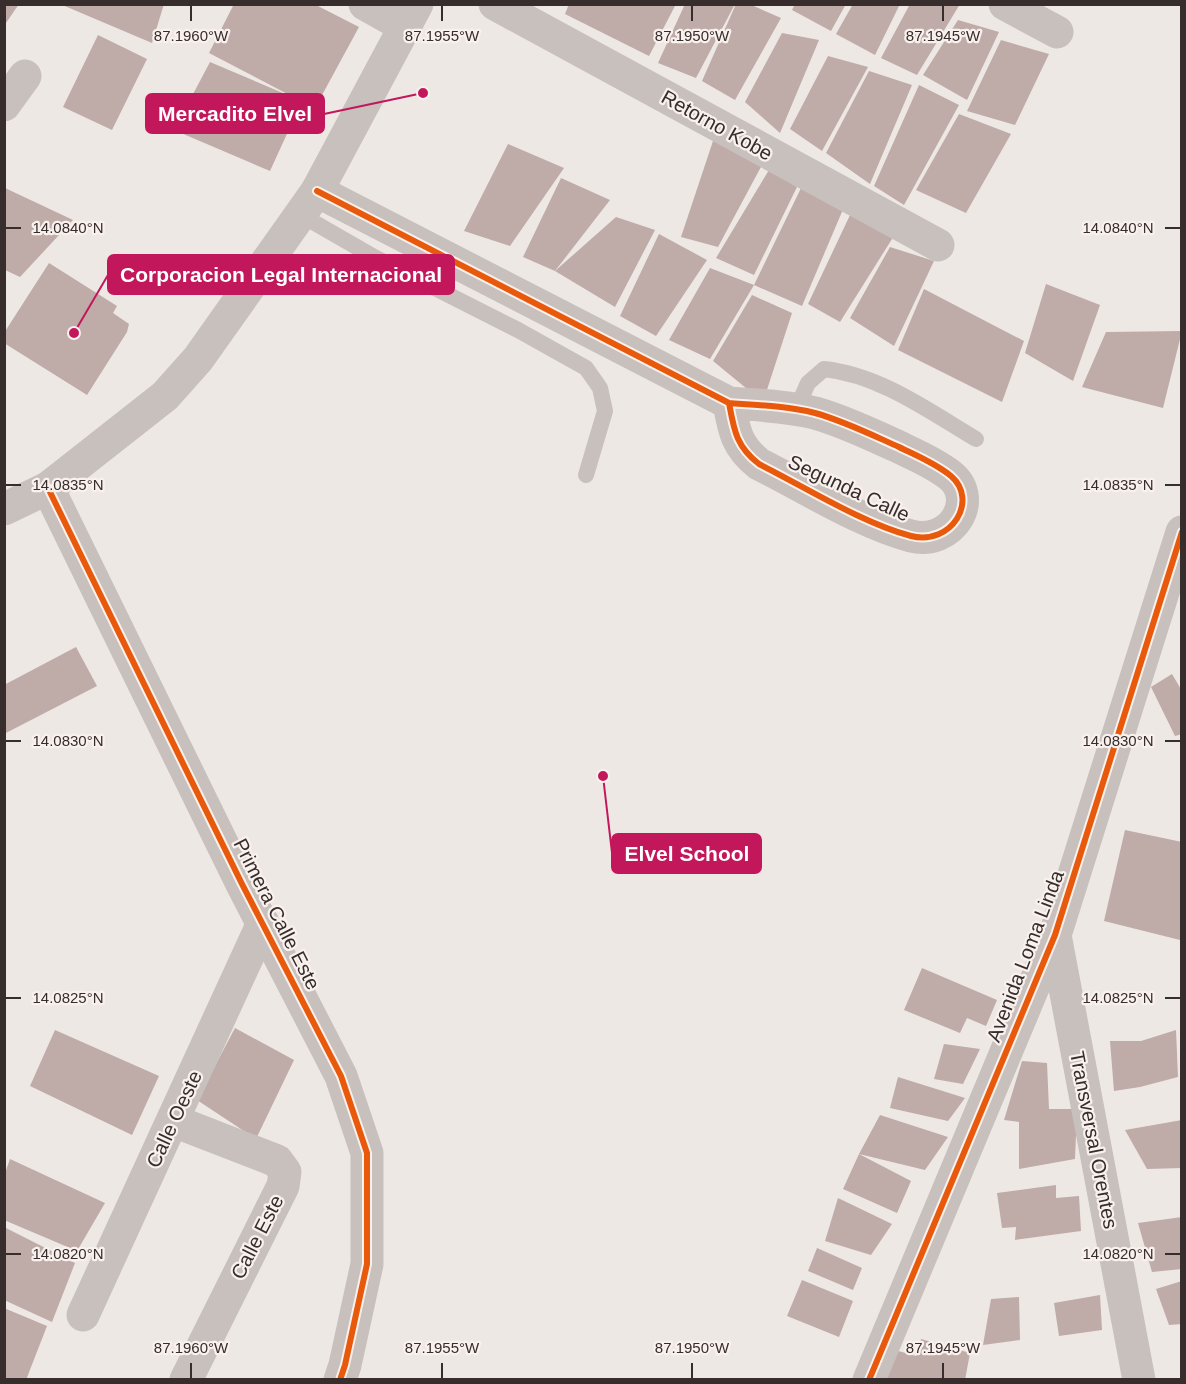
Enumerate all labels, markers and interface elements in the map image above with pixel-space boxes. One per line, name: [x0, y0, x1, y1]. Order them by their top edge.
text: 87.1960°W: [154, 27, 229, 44]
text: 87.1955°W: [405, 27, 480, 44]
text: 87.1950°W: [655, 27, 730, 44]
text: 87.1945°W: [906, 27, 981, 44]
street label: Retorno Kobe: [658, 85, 776, 165]
callout: Mercadito Elvel: [146, 94, 324, 133]
text: Mercadito Elvel: [158, 102, 312, 125]
text: 14.0840°N: [32, 219, 104, 236]
text: 14.0840°N: [1082, 219, 1154, 236]
callout: Corporacion Legal Internacional: [108, 255, 454, 294]
text: Corporacion Legal Internacional: [120, 263, 442, 286]
street label: Segunda Calle: [785, 450, 913, 526]
text: 14.0835°N: [32, 476, 104, 493]
text: 14.0835°N: [1082, 476, 1154, 493]
text: 14.0830°N: [32, 732, 104, 749]
text: 14.0830°N: [1082, 732, 1154, 749]
callout: Elvel School: [612, 834, 761, 873]
street label: Primera Calle Este: [229, 835, 325, 993]
text: Elvel School: [625, 842, 749, 865]
street label: Avenida Loma Linda: [982, 866, 1068, 1045]
text: 14.0825°N: [32, 989, 104, 1006]
text: 14.0825°N: [1082, 989, 1154, 1006]
street label: Transversal Orentes: [1066, 1049, 1122, 1231]
street label: Calle Oeste: [142, 1067, 206, 1171]
street label: Calle Este: [227, 1191, 287, 1283]
text: 14.0820°N: [32, 1245, 104, 1262]
text: 14.0820°N: [1082, 1245, 1154, 1262]
text: 87.1960°W: [154, 1339, 229, 1356]
text: 87.1955°W: [405, 1339, 480, 1356]
text: 87.1950°W: [655, 1339, 730, 1356]
text: 87.1945°W: [906, 1339, 981, 1356]

